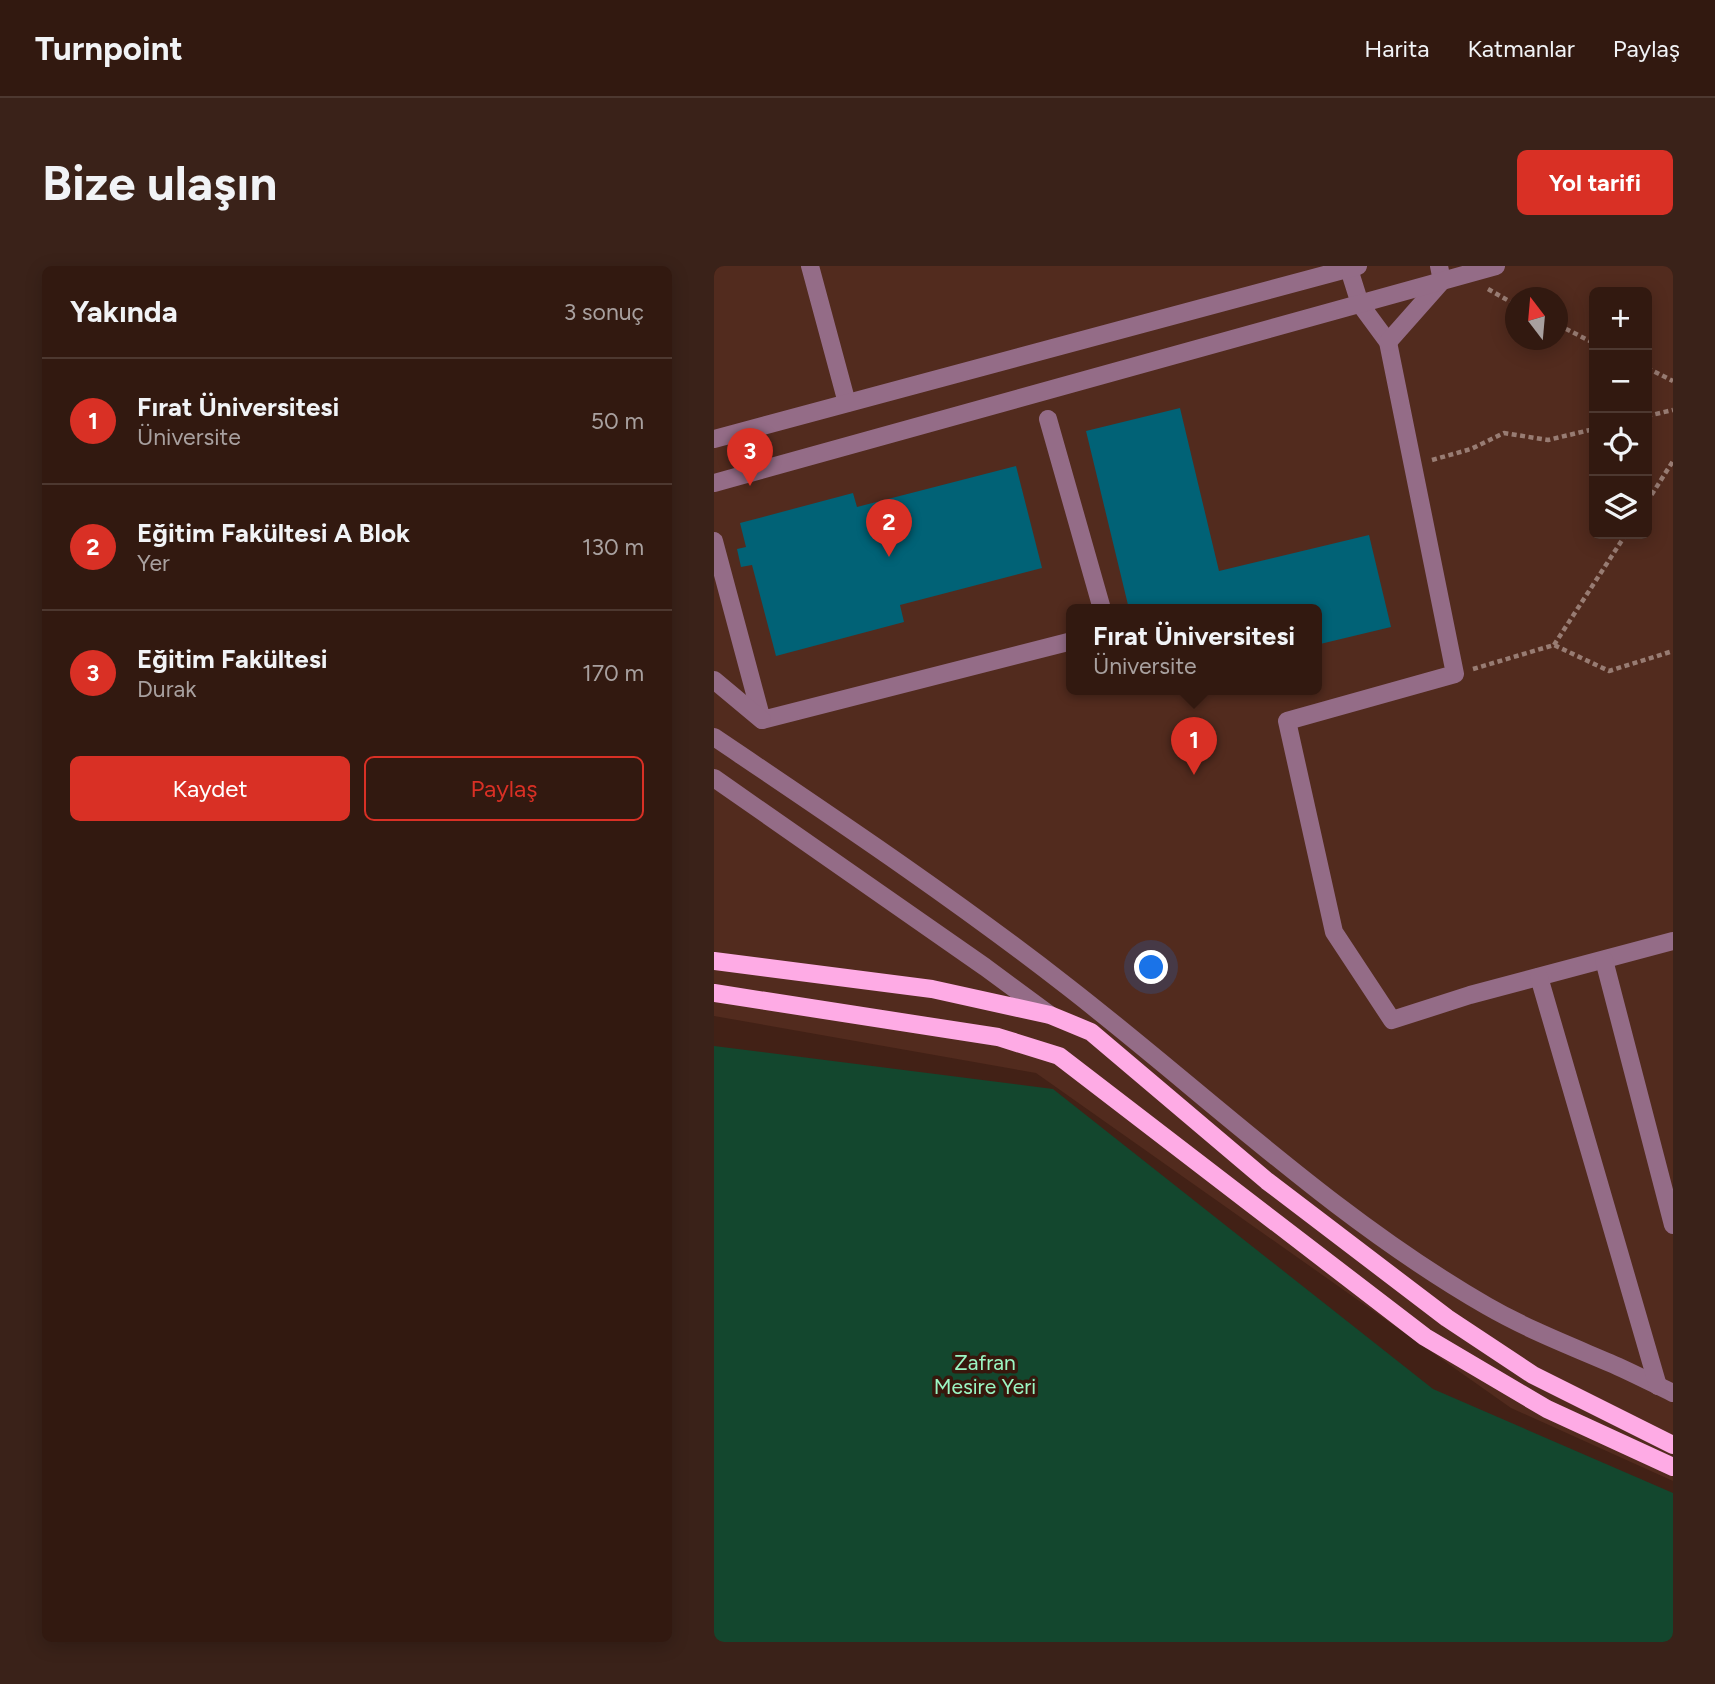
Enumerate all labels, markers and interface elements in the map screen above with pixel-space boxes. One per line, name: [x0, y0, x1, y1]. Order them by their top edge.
text: Turnpoint: [35, 29, 183, 68]
text: Harita: [1364, 34, 1429, 63]
text: Katmanlar: [1467, 34, 1575, 63]
text: Paylaş: [1613, 34, 1680, 63]
button: Yol tarifi: [1517, 150, 1673, 215]
text: Bize ulaşın: [42, 153, 277, 212]
north arrow: [1505, 287, 1568, 350]
map controls: [1589, 287, 1652, 539]
button: +: [1589, 287, 1652, 350]
text: Yakında: [70, 293, 178, 330]
text: 3 sonuç: [564, 298, 644, 326]
button: −: [1589, 350, 1652, 413]
text: Fırat Üniversitesi: [137, 391, 339, 423]
text: 1: [88, 407, 98, 435]
text: 50 m: [591, 407, 644, 435]
button: locate: [1589, 413, 1652, 476]
text: Üniversite: [137, 423, 241, 451]
pin: 3: [727, 428, 773, 486]
button: layers: [1589, 476, 1652, 539]
pin: 2: [866, 499, 912, 557]
text: Eğitim Fakültesi A Blok: [137, 517, 410, 549]
text: 2: [86, 533, 100, 561]
text: 130 m: [582, 533, 644, 561]
text: Yer: [137, 549, 170, 577]
popup: [1066, 604, 1322, 695]
text: Fırat Üniversitesi: [1093, 620, 1295, 652]
text: Eğitim Fakültesi: [137, 643, 328, 675]
text: Üniversite: [1093, 652, 1197, 680]
text: 3: [87, 659, 99, 687]
text: 170 m: [582, 659, 644, 687]
text: Durak: [137, 675, 196, 703]
pin: 1: [1171, 717, 1217, 775]
button: Kaydet: [70, 756, 350, 821]
button: Paylaş: [364, 756, 644, 821]
your location: [1134, 950, 1168, 984]
park label: Zafran Mesire Yeri: [934, 1350, 1036, 1399]

